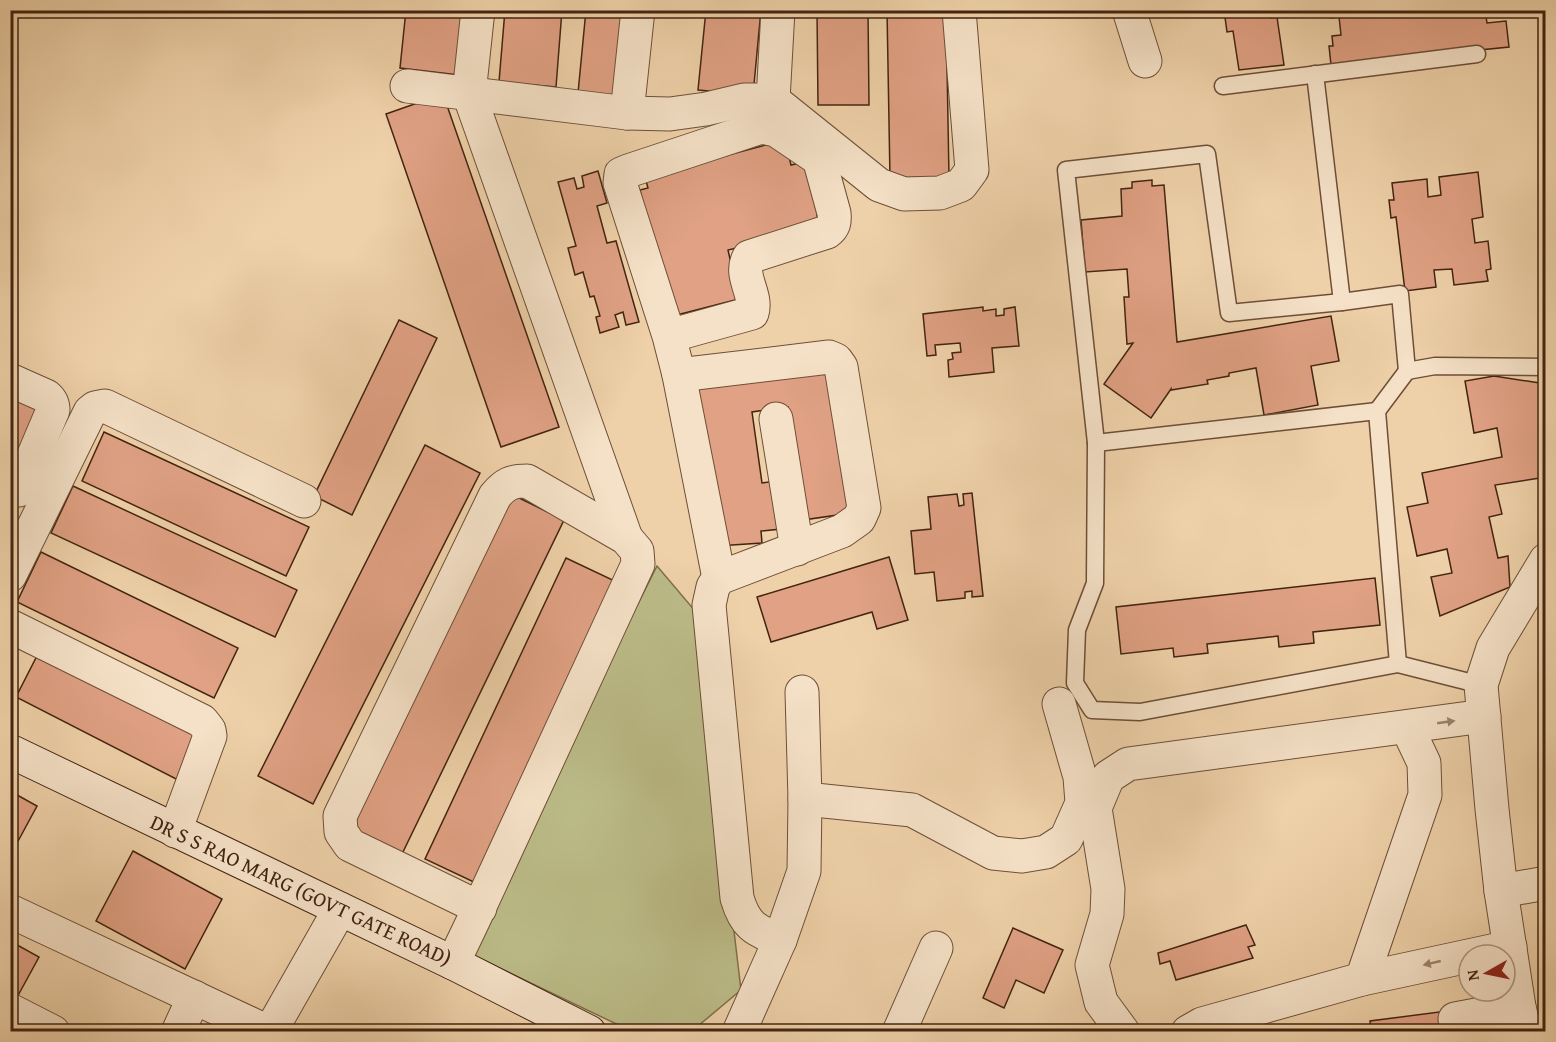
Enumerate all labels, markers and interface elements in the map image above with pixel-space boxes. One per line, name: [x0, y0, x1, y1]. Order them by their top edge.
one-way arrow: [1436, 717, 1455, 726]
street label: DR S S RAO MARG (GOVT GATE ROAD): [145, 806, 457, 974]
north arrow: [1457, 943, 1517, 1003]
one-way arrow: [1422, 959, 1441, 968]
text: N: [1459, 968, 1485, 983]

